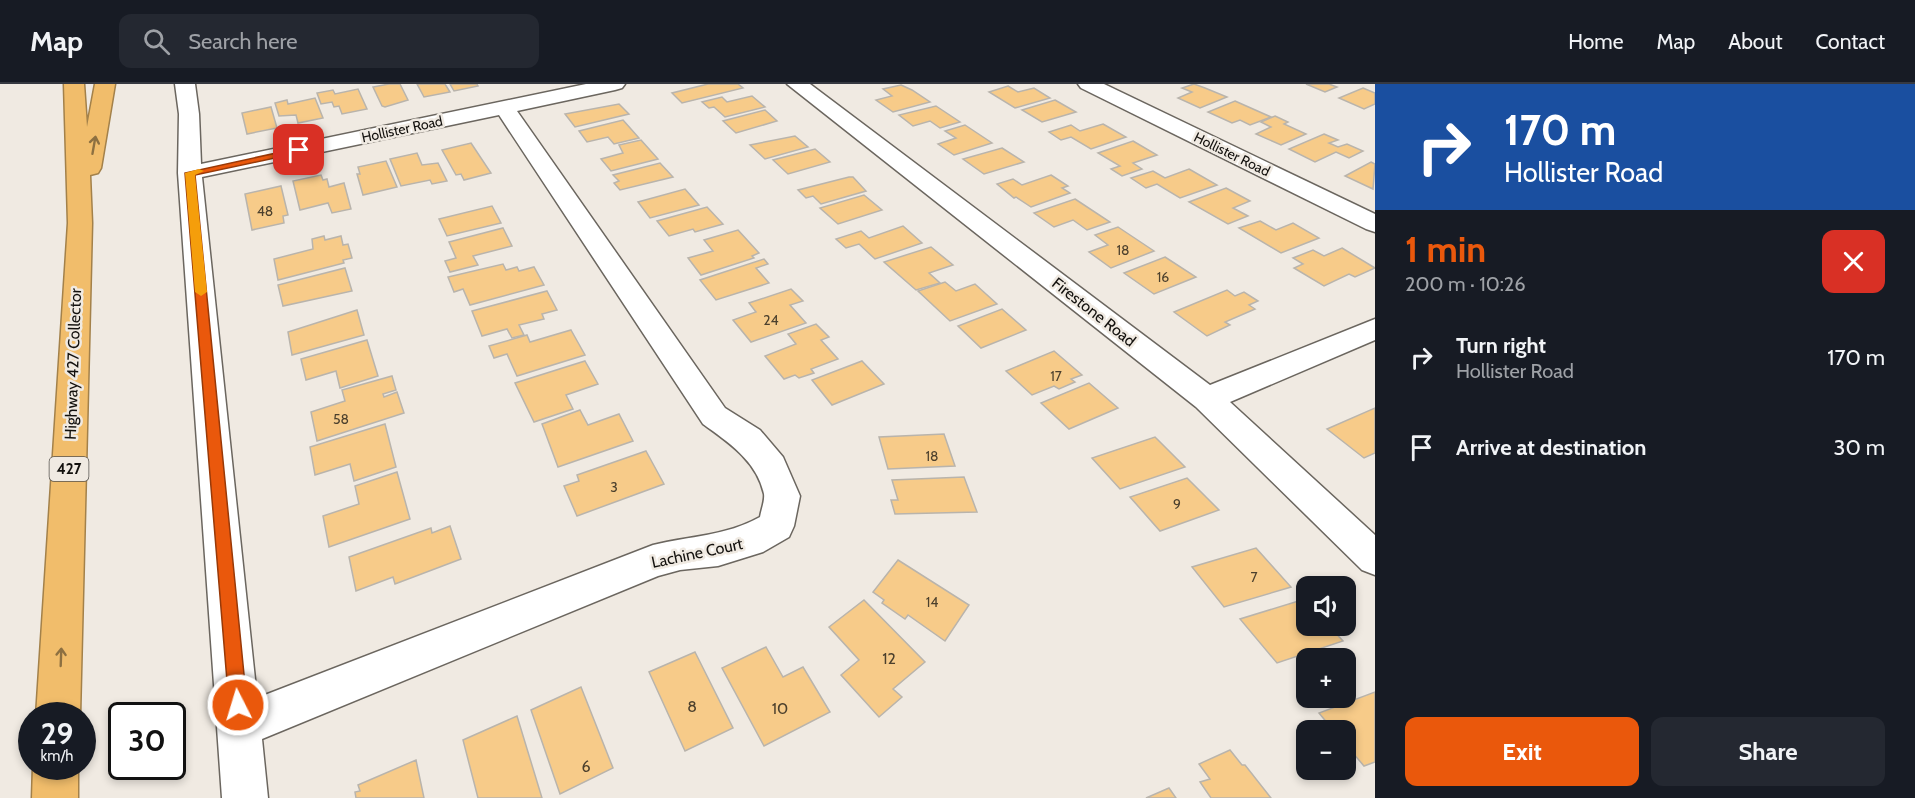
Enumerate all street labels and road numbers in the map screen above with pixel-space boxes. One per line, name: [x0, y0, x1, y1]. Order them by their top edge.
street label: Hollister Road: [360, 112, 444, 146]
street label: Hollister Road: [1191, 128, 1273, 180]
street label: Firestone Road: [1048, 273, 1140, 351]
street label: Highway 427 Collector: [61, 287, 85, 440]
road number: 427: [50, 457, 88, 481]
street label: Lachine Court: [650, 534, 745, 572]

